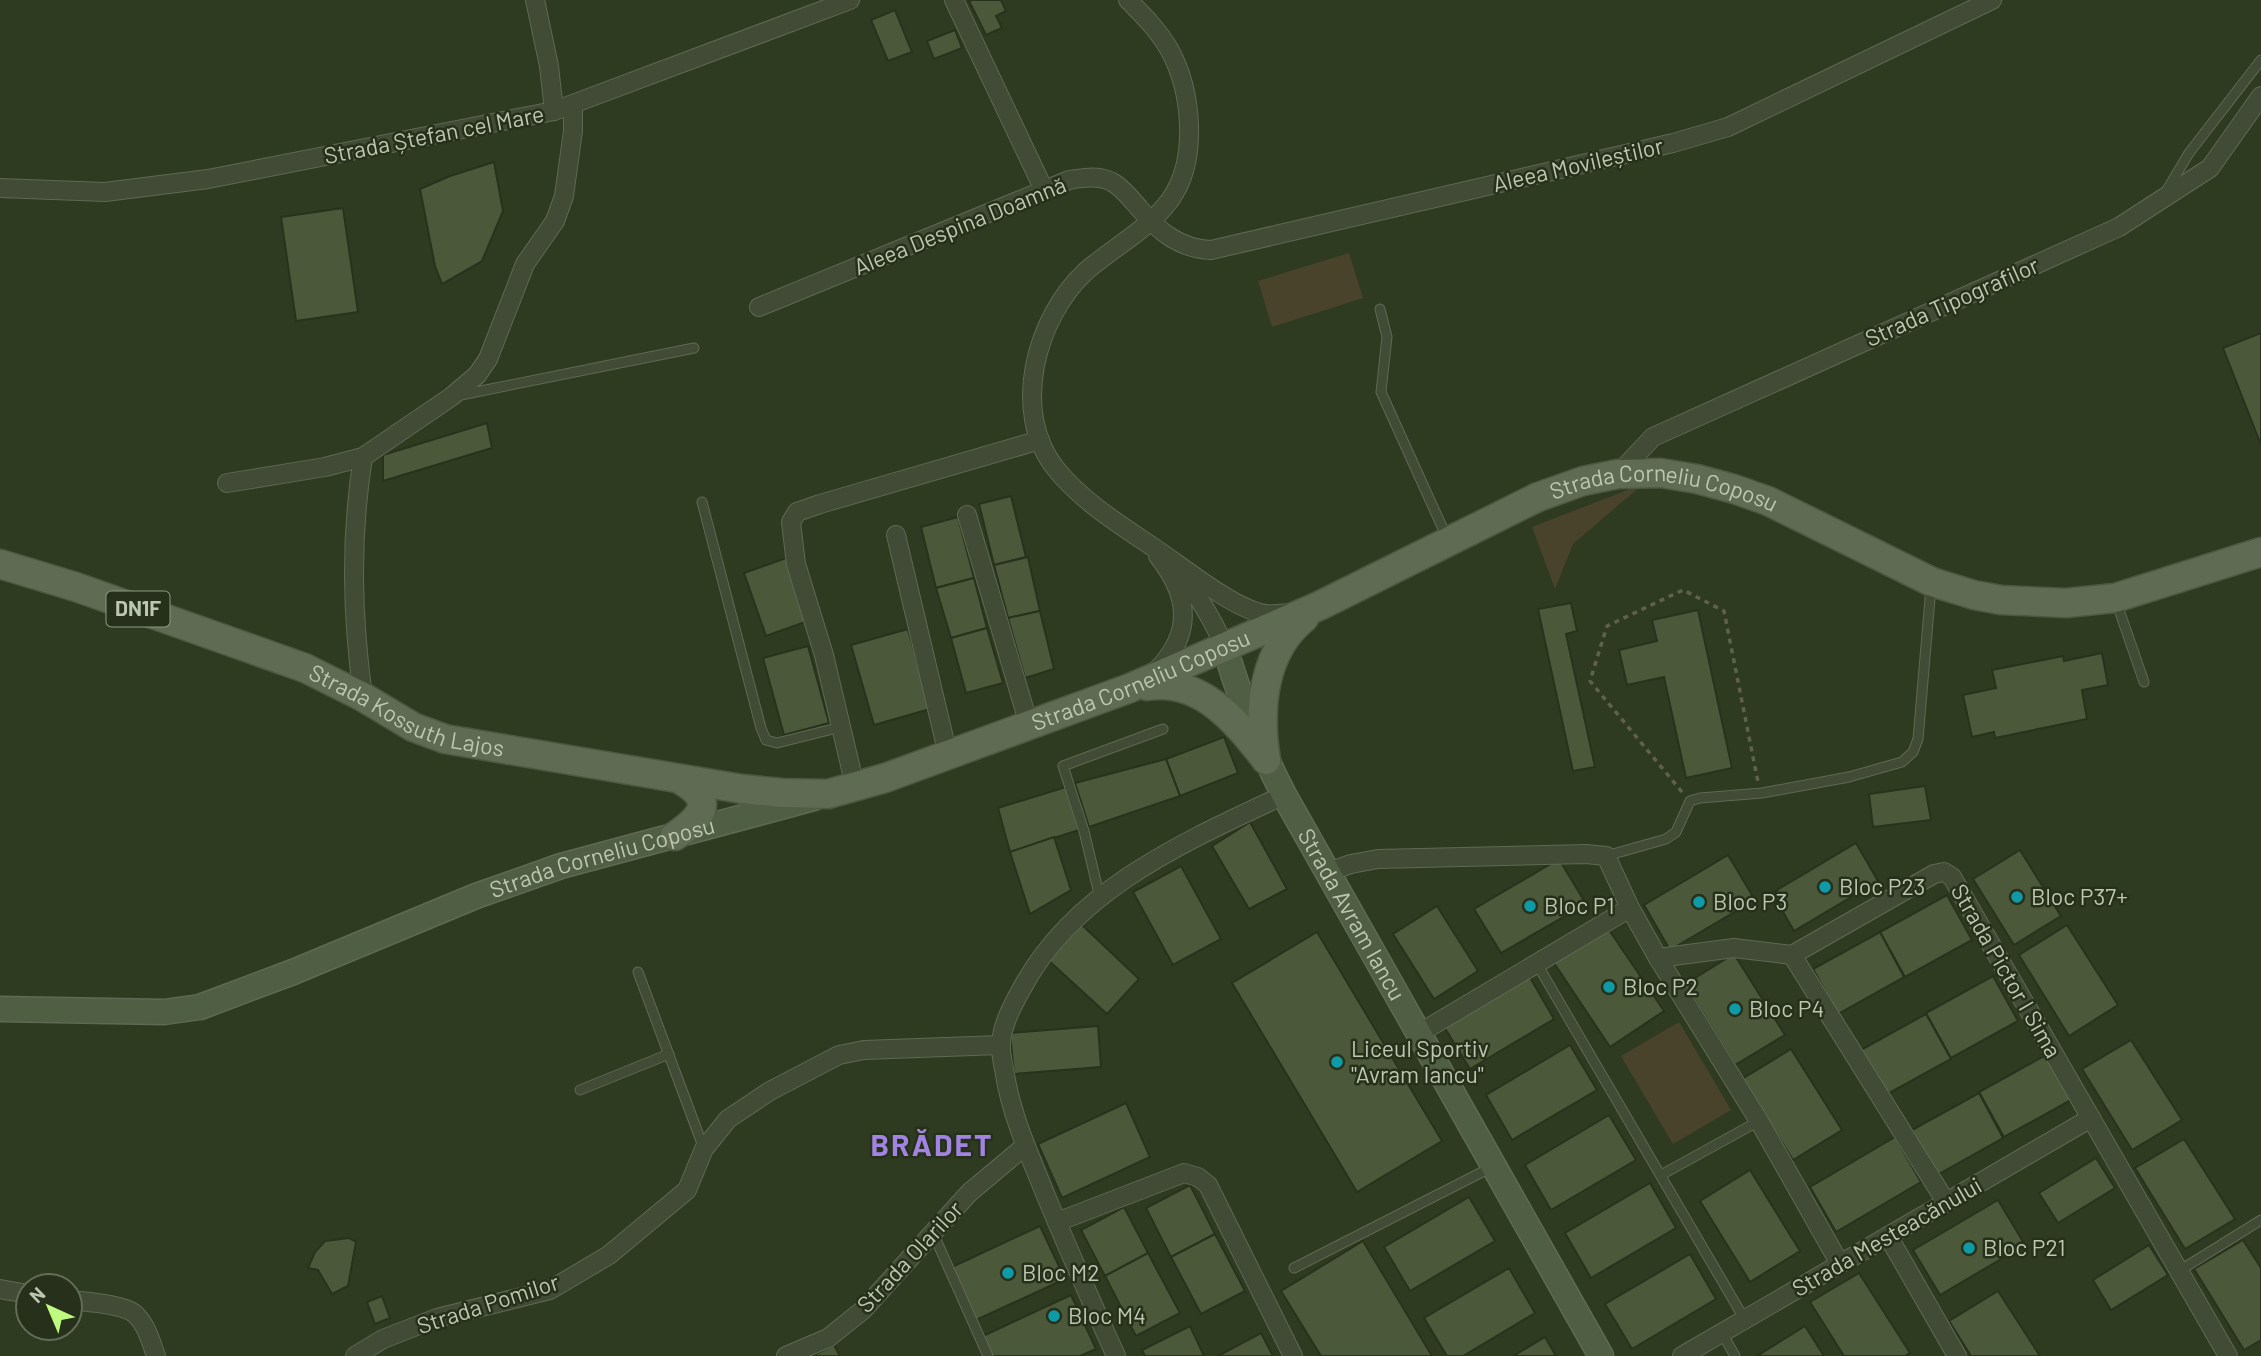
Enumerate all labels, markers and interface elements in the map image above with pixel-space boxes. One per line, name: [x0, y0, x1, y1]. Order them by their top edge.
street label: Strada Ștefan cel Mare: [321, 99, 546, 169]
street label: Aleea Movileștilor: [1490, 131, 1666, 197]
street label: Aleea Despina Doamnă: [849, 170, 1070, 280]
street label: Strada Tipografilor: [1860, 250, 2043, 352]
street label: Strada Corneliu Coposu: [1546, 458, 1783, 517]
road number: DN1F: [106, 592, 170, 626]
street label: Strada Corneliu Coposu: [1027, 623, 1254, 736]
street label: Strada Kossuth Lajos: [305, 657, 506, 762]
street label: Strada Corneliu Coposu: [486, 810, 718, 903]
street label: Strada Avram Iancu: [1293, 823, 1412, 1005]
place label: Bloc P23: [1839, 872, 1925, 900]
street label: Strada Pictor I Sima: [1946, 878, 2068, 1063]
marker: Bloc P23: [1817, 879, 1833, 895]
place label: Bloc P37+: [2031, 882, 2128, 910]
place label: Bloc P3: [1713, 887, 1787, 915]
marker: Bloc P37+: [2009, 889, 2025, 905]
place label: Bloc P1: [1544, 891, 1614, 919]
marker: Bloc P3: [1691, 894, 1707, 910]
marker: Bloc P1: [1522, 898, 1538, 914]
place label: Bloc P2: [1623, 972, 1698, 1000]
marker: Bloc P2: [1601, 979, 1617, 995]
place label: Bloc P4: [1749, 994, 1824, 1022]
marker: Bloc P4: [1727, 1001, 1743, 1017]
place label: Liceul Sportiv "Avram Iancu": [1351, 1034, 1489, 1088]
marker: Liceul Sportiv "Avram Iancu": [1329, 1054, 1345, 1070]
district label: BRĂDET: [870, 1126, 994, 1162]
street label: Strada Mesteacănului: [1787, 1170, 1986, 1302]
street label: Strada Olarilor: [850, 1194, 969, 1318]
place label: Bloc P21: [1983, 1233, 2065, 1261]
marker: Bloc P21: [1961, 1240, 1977, 1256]
place label: Bloc M2: [1022, 1258, 1100, 1286]
marker: Bloc M2: [1000, 1265, 1016, 1281]
street label: Strada Pomilor: [413, 1267, 563, 1339]
north arrow: [14, 1272, 84, 1342]
text: N: [24, 1282, 49, 1307]
place label: Bloc M4: [1068, 1301, 1146, 1329]
marker: Bloc M4: [1046, 1308, 1062, 1324]

